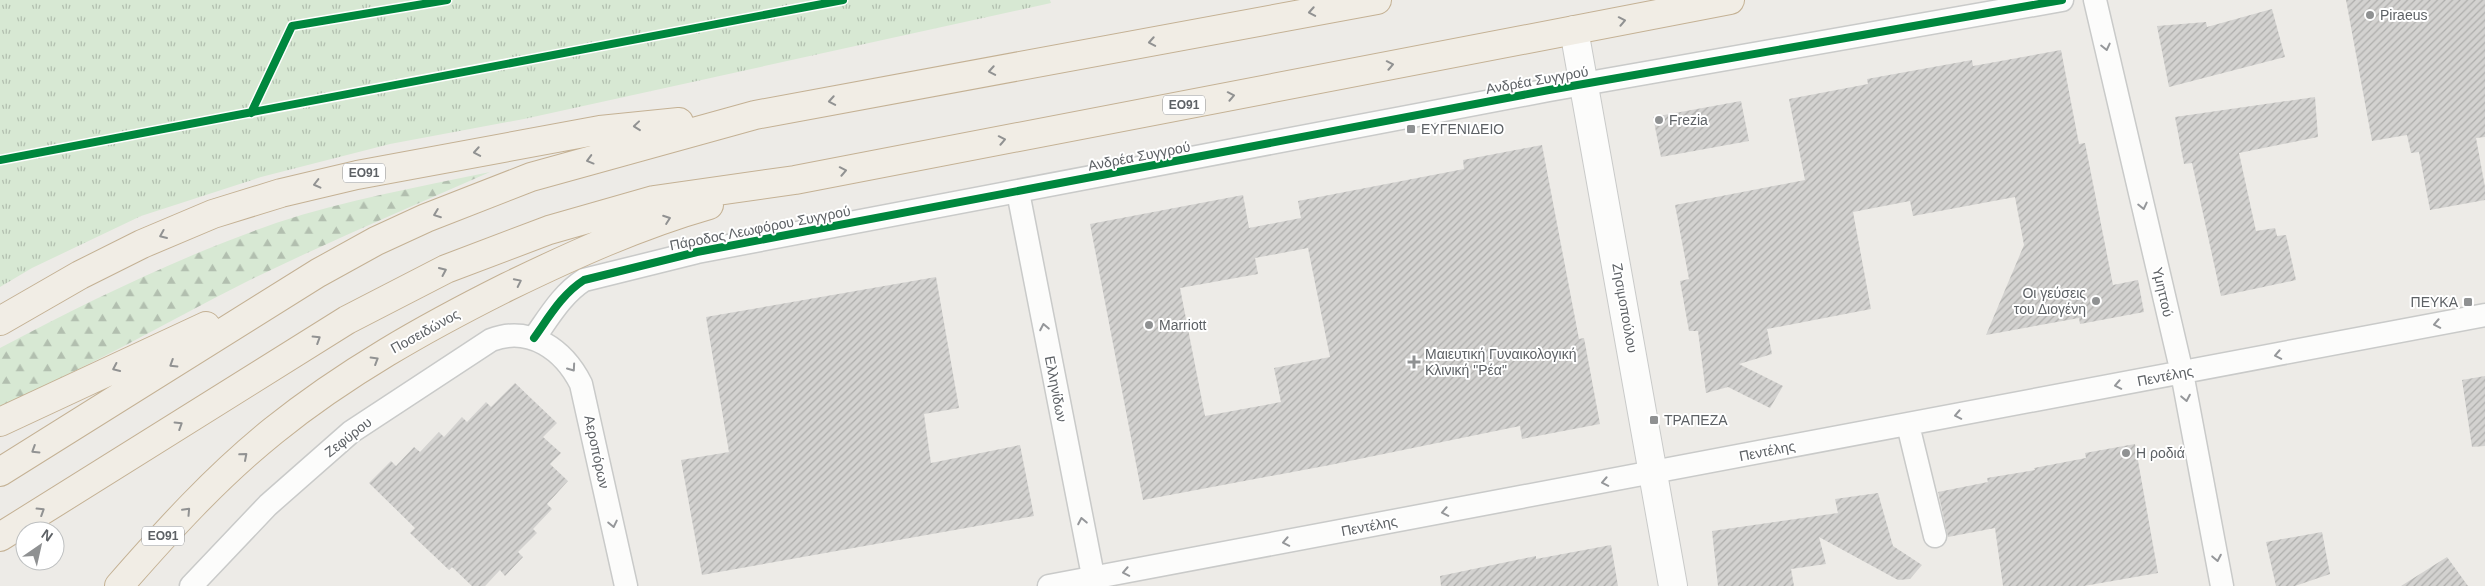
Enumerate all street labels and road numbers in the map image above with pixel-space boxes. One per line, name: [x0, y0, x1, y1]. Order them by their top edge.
street label: Ανδρέα Συγγρού: [1485, 63, 1589, 97]
road number: ΕΟ91: [1163, 96, 1205, 114]
street label: Ανδρέα Συγγρού: [1087, 138, 1191, 174]
road number: ΕΟ91: [343, 164, 385, 182]
street label: Πάροδος Λεωφόρου Συγγρού: [668, 203, 852, 253]
street label: Ζησιμοπούλου: [1609, 262, 1641, 354]
street label: Υμηττού: [2150, 266, 2176, 318]
street label: Ποσειδώνος: [388, 305, 462, 356]
street label: Ελληνίδων: [1042, 355, 1070, 423]
street label: Πεντέλης: [2136, 363, 2195, 389]
street label: Ζεφύρου: [321, 414, 375, 460]
street label: Αεροπόρων: [581, 414, 613, 490]
street label: Πεντέλης: [1738, 438, 1797, 464]
street label: Πεντέλης: [1340, 513, 1399, 539]
road number: ΕΟ91: [142, 526, 184, 546]

